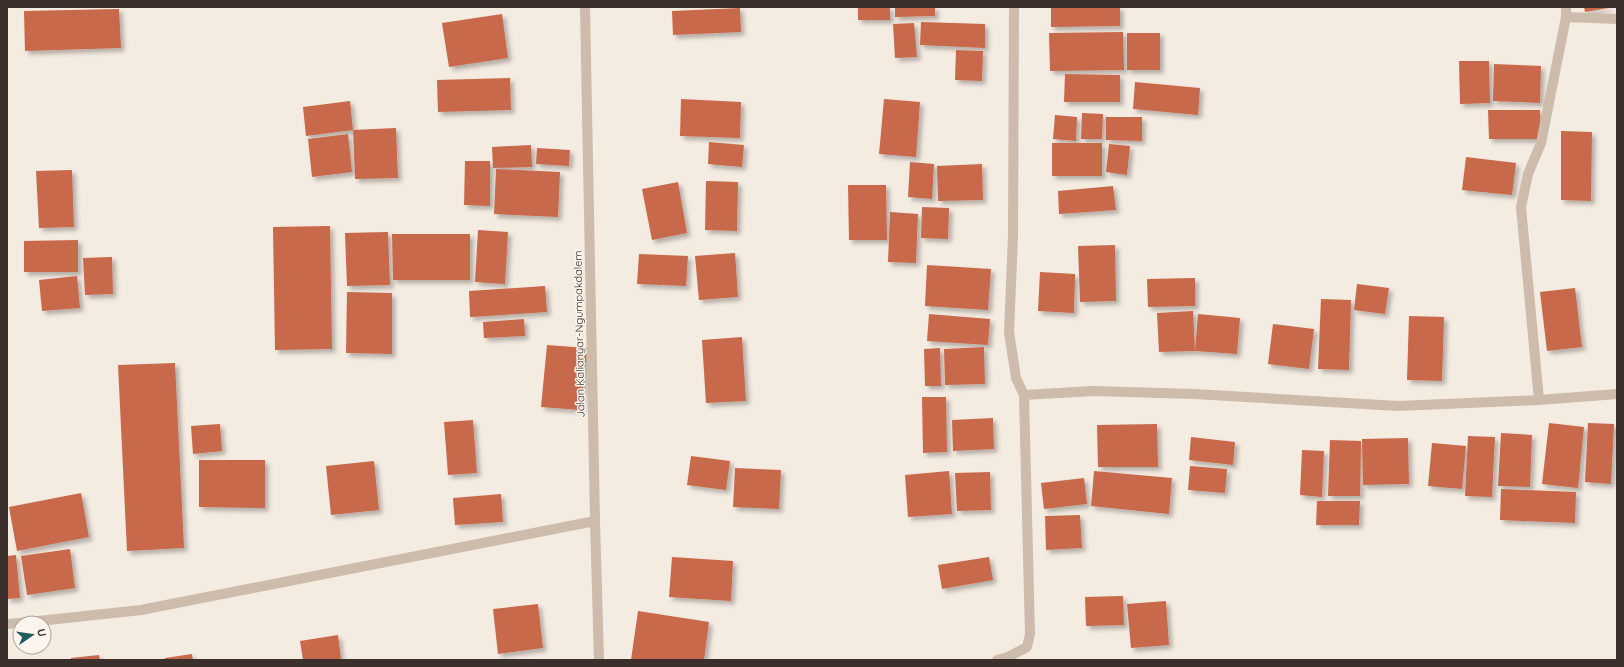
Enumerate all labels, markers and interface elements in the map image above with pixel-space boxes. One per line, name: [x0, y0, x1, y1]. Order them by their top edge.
street label: Jalan Kalianyar-Ngumpakdalem: [571, 250, 587, 418]
north arrow: [12, 615, 52, 655]
text: U: [34, 627, 49, 638]

